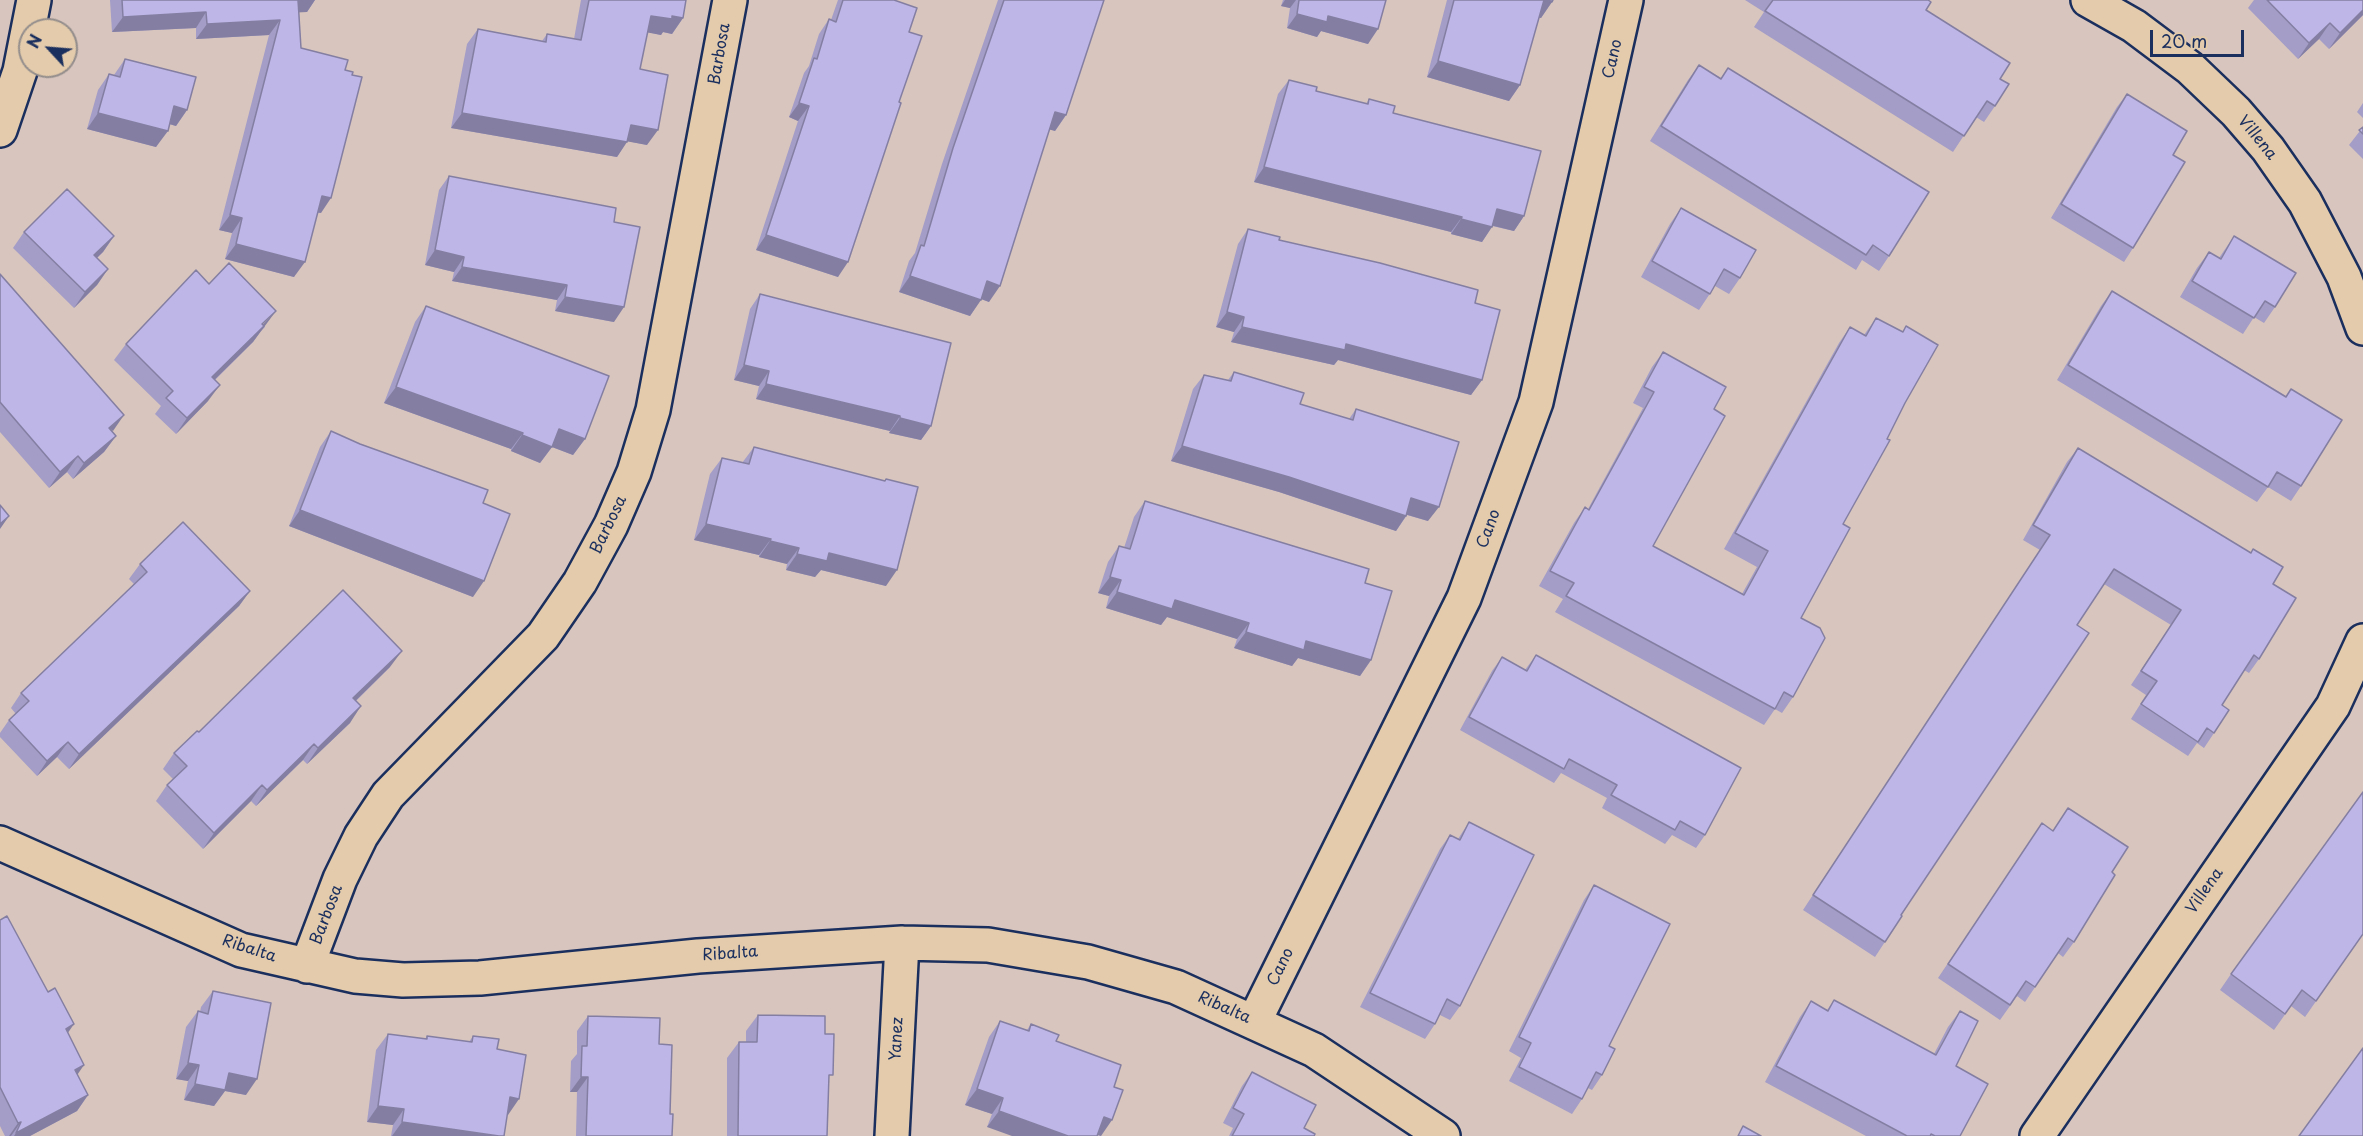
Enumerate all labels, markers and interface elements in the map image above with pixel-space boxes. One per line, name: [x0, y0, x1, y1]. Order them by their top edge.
north arrow: [18, 18, 78, 78]
scale bar: [2153, 18, 2248, 56]
street label: Barbosa: [705, 21, 735, 87]
text: 20 m: [2161, 27, 2207, 54]
text: N: [20, 30, 47, 52]
street label: Cano: [1599, 37, 1627, 81]
street label: Villena: [2233, 112, 2281, 164]
street label: Barbosa: [587, 493, 631, 557]
street label: Cano: [1473, 507, 1505, 551]
street label: Villena: [2182, 864, 2228, 918]
street label: Barbosa: [307, 882, 347, 948]
street label: Ribalta: [219, 931, 279, 967]
street label: Ribalta: [701, 942, 759, 966]
street label: Cano: [1264, 945, 1298, 989]
street label: Ribalta: [1195, 988, 1253, 1028]
street label: Yanez: [886, 1017, 908, 1061]

